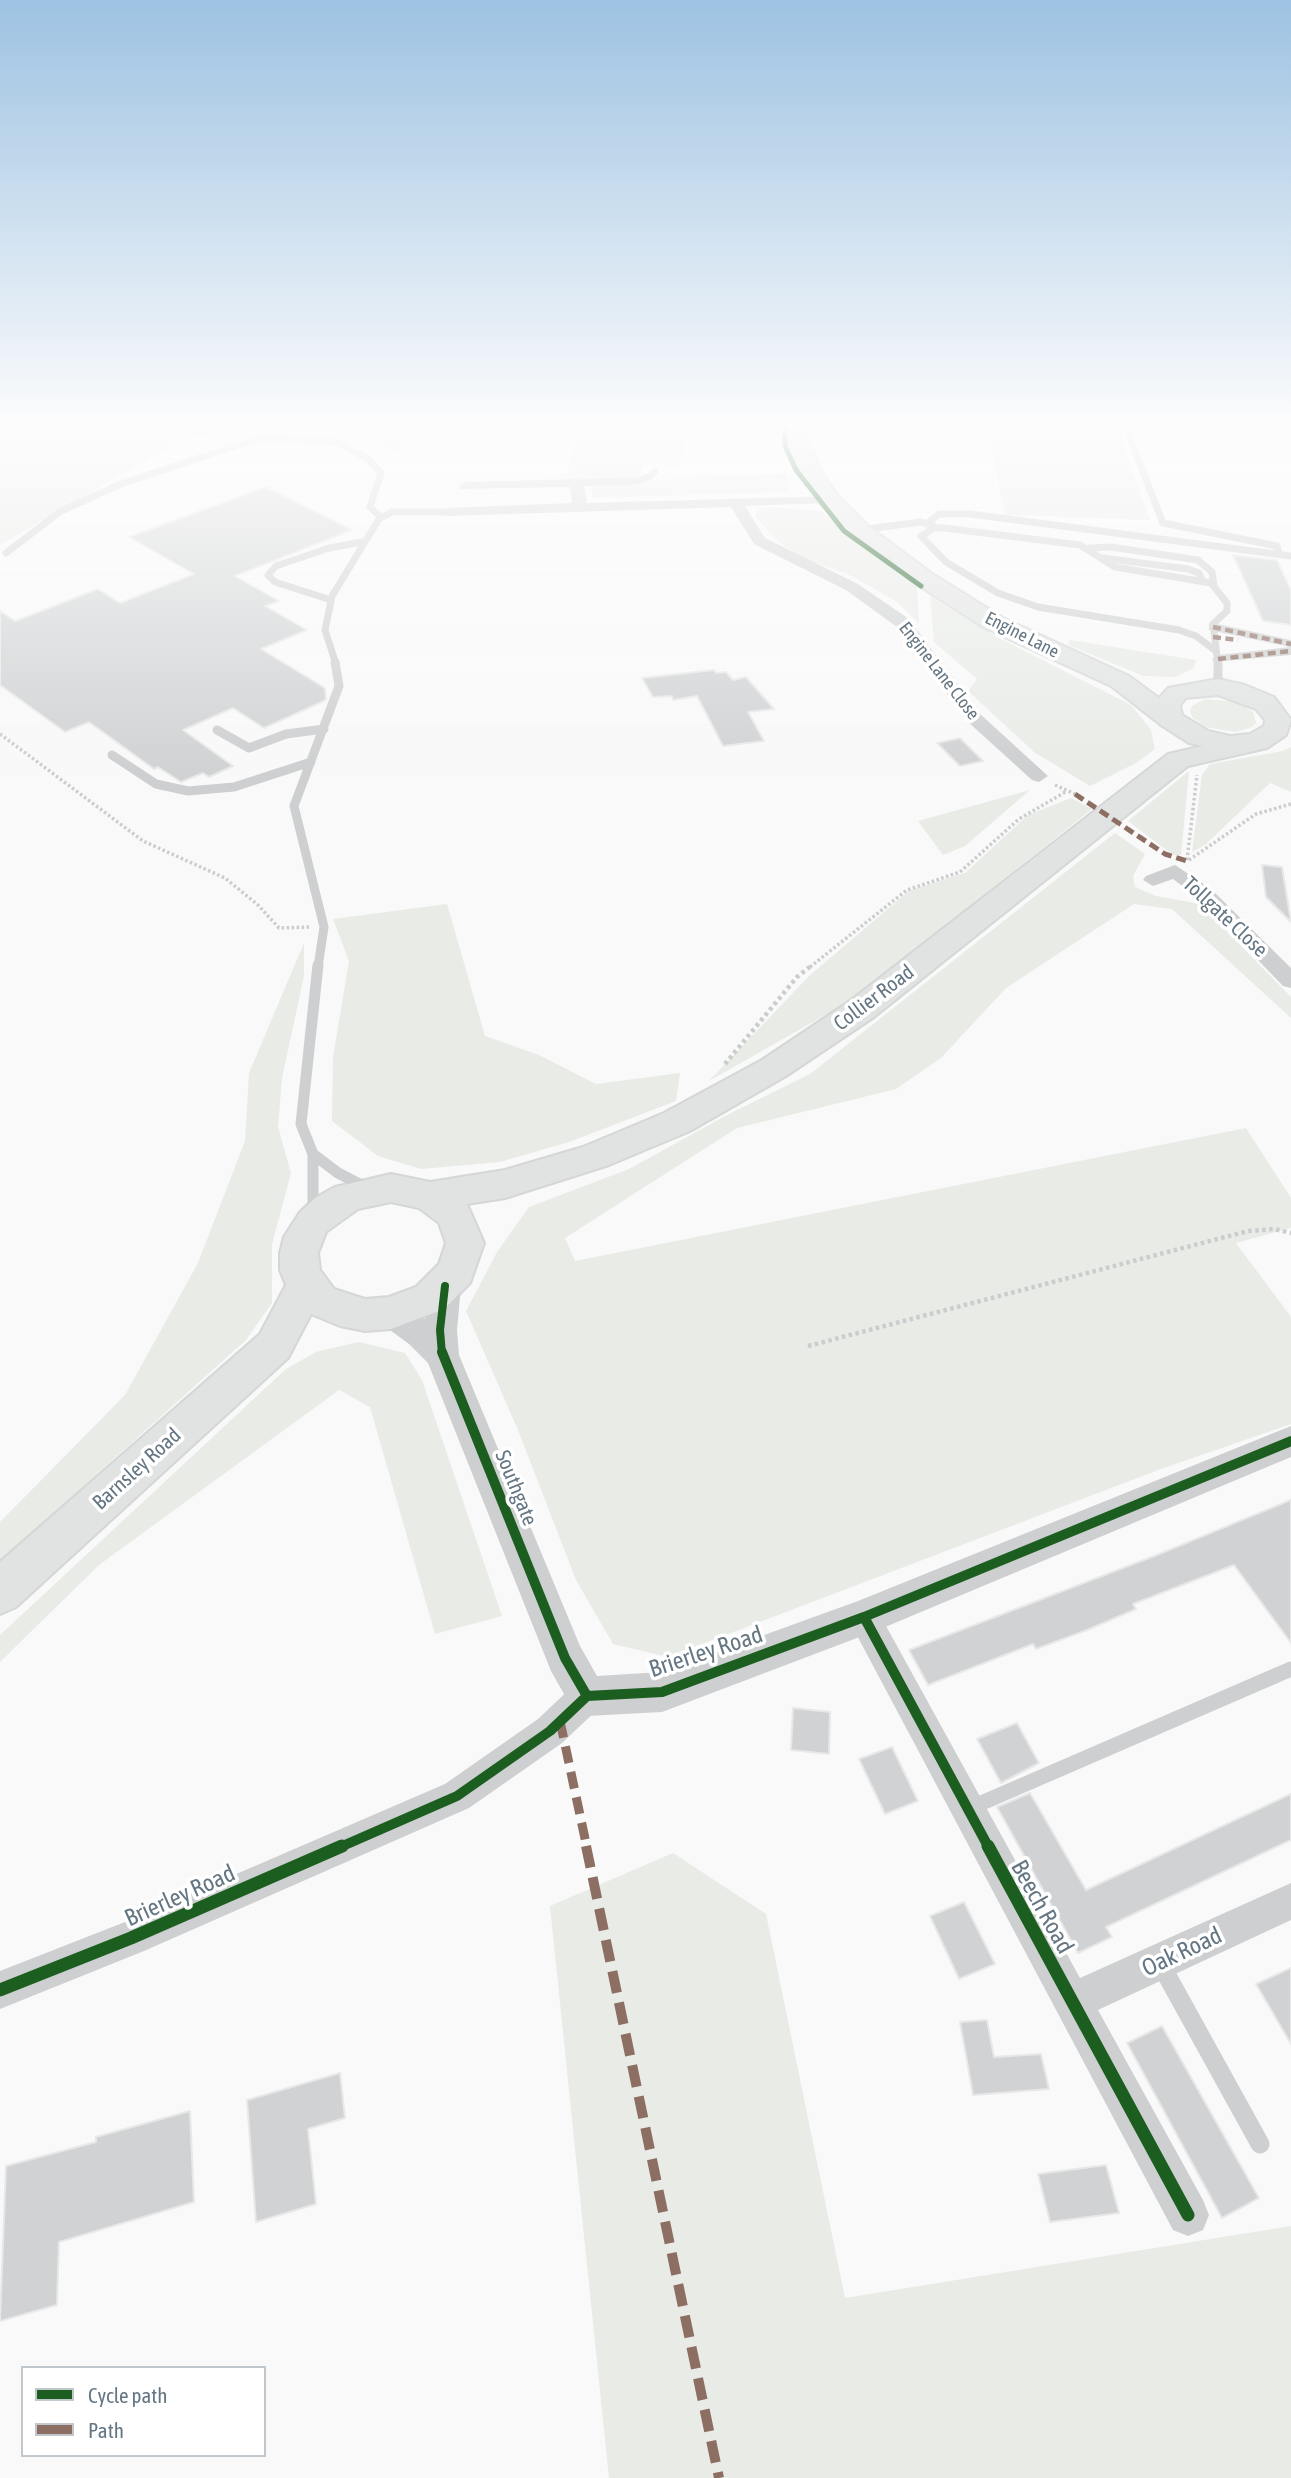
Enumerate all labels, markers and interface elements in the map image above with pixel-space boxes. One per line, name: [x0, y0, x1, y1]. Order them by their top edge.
street label: Engine Lane: [982, 607, 1062, 663]
street label: Engine Lane Close: [894, 618, 984, 724]
street label: Tollgate Close: [1177, 871, 1273, 963]
street label: Collier Road: [829, 960, 919, 1036]
street label: Barnsley Road: [88, 1423, 186, 1515]
street label: Southgate: [490, 1447, 542, 1529]
street label: Brierley Road: [646, 1620, 766, 1684]
street label: Beech Road: [1005, 1855, 1079, 1959]
street label: Brierley Road: [120, 1859, 240, 1933]
street label: Oak Road: [1137, 1921, 1227, 1983]
legend: [21, 2366, 266, 2457]
text: Cycle path: [88, 2383, 167, 2407]
text: Path: [88, 2418, 124, 2442]

